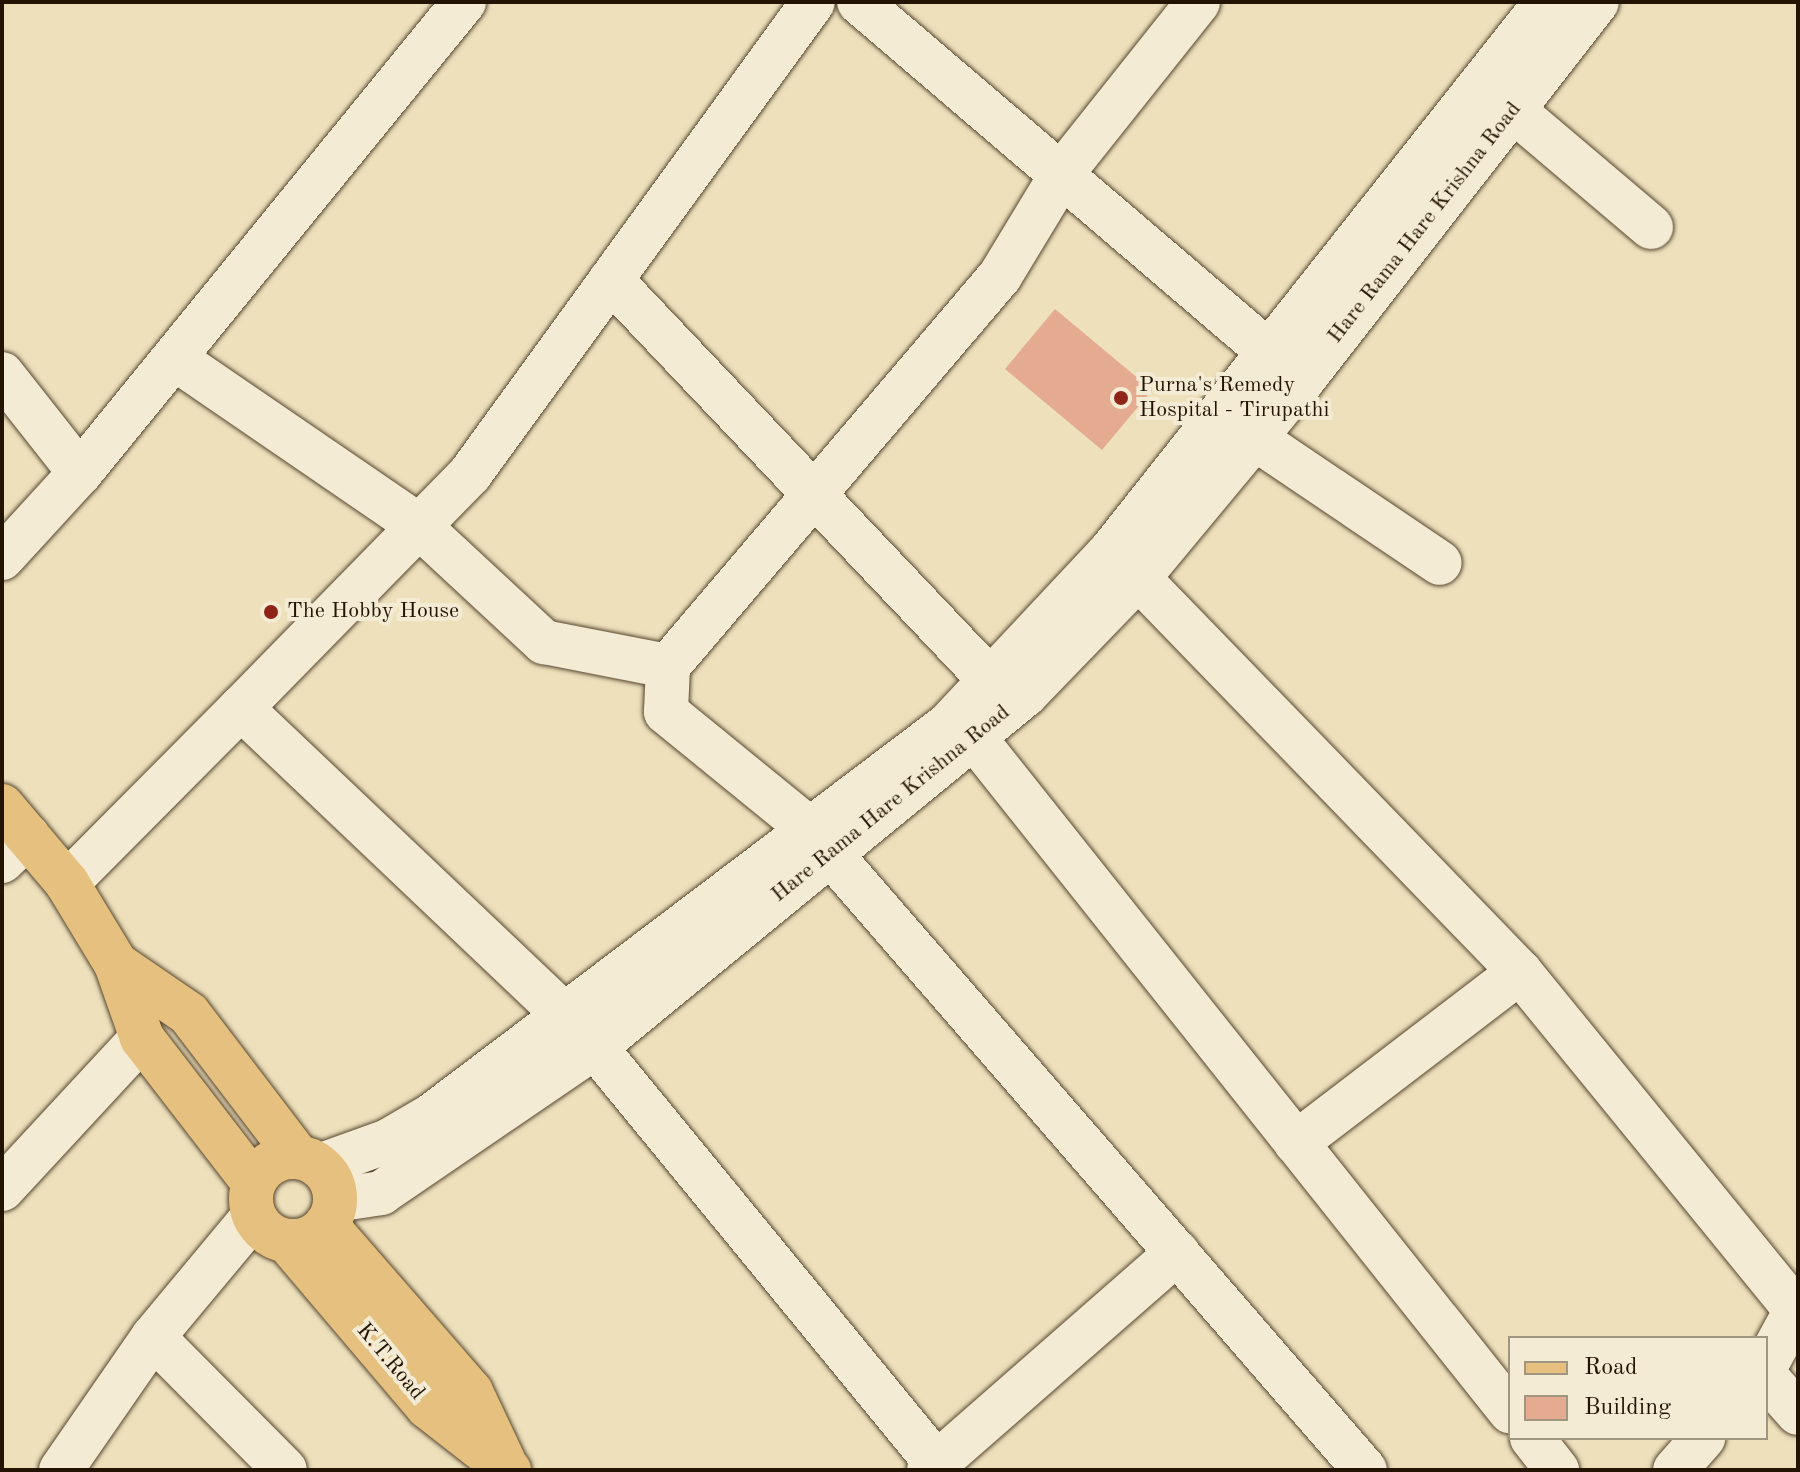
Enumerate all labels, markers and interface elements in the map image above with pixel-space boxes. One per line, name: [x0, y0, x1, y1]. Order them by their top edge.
street label: Hare Rama Hare Krishna Road: [1323, 97, 1527, 349]
place label: Purna's Remedy Hospital - Tirupathi: [1139, 372, 1329, 424]
marker: Purna's Remedy Hospital - Tirupathi: [1110, 387, 1132, 409]
place label: The Hobby House: [287, 599, 459, 625]
marker: The Hobby House: [262, 603, 280, 621]
street label: Hare Rama Hare Krishna Road: [766, 700, 1016, 908]
street label: K.T.Road: [350, 1318, 430, 1406]
legend: [1508, 1336, 1768, 1440]
text: Road: [1584, 1356, 1637, 1380]
text: Building: [1584, 1396, 1671, 1420]

